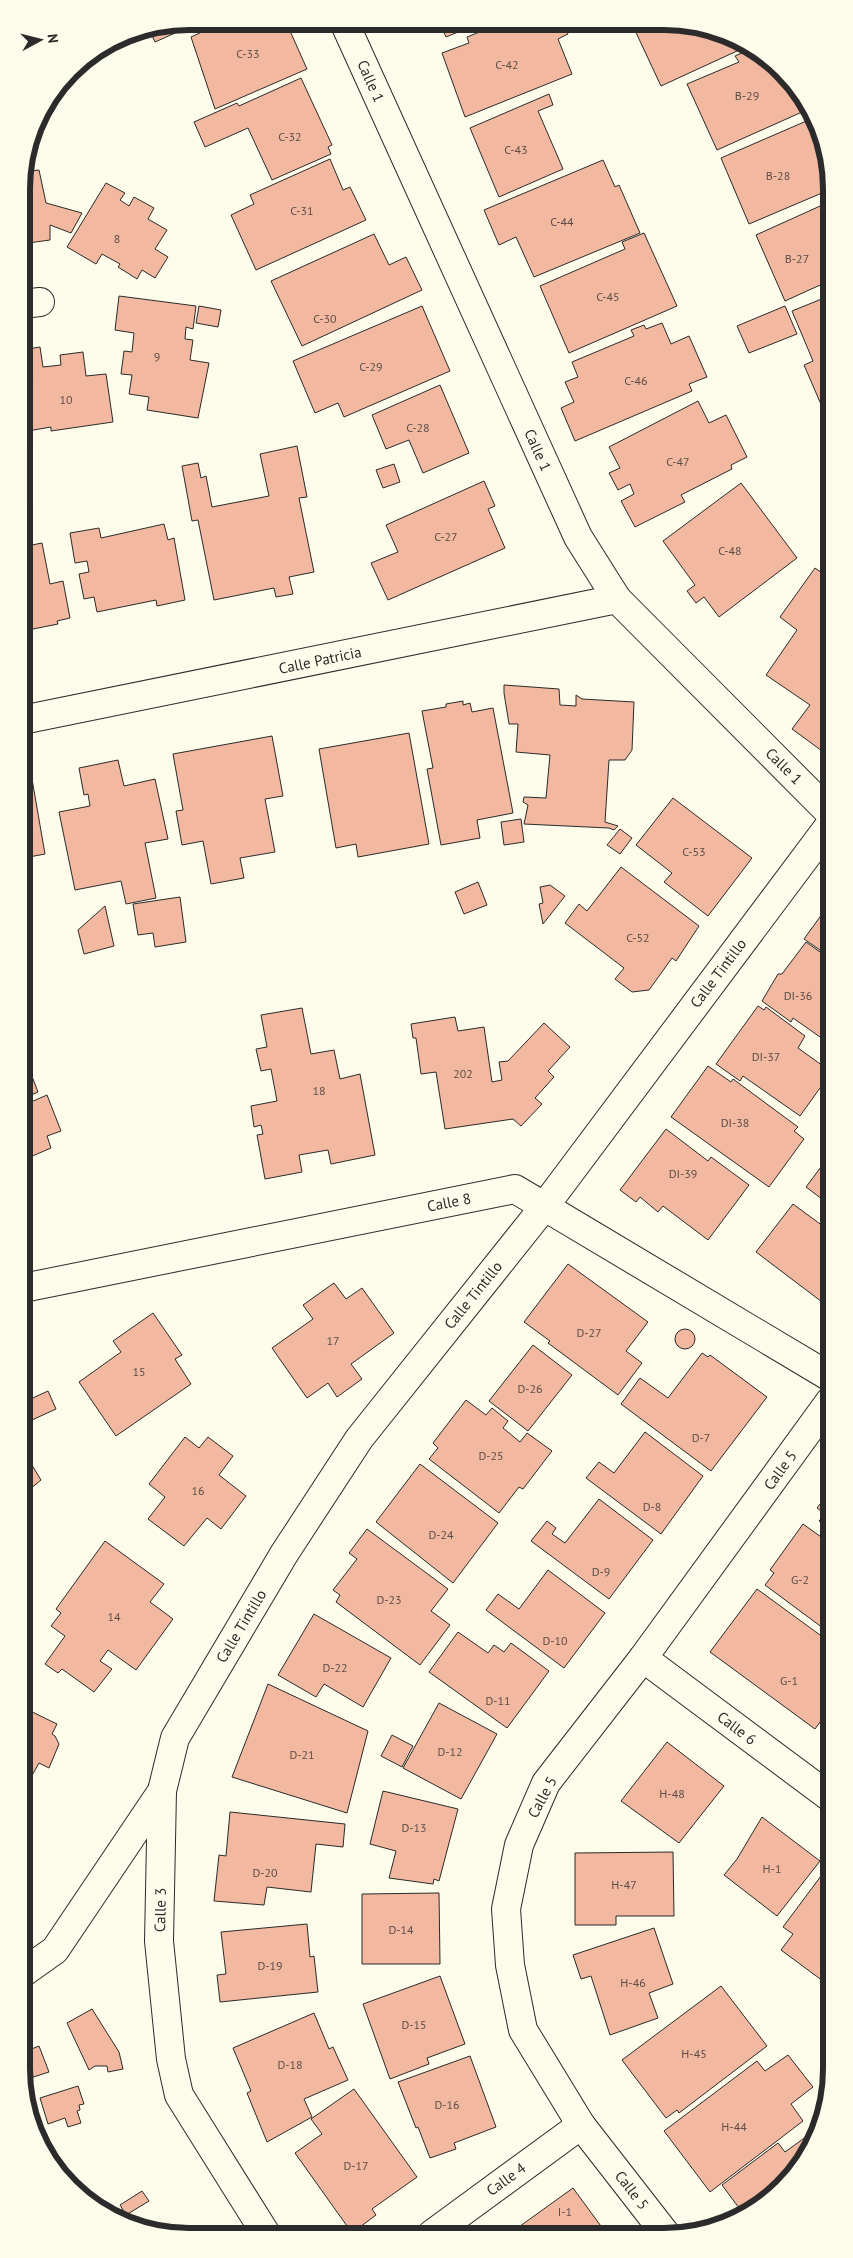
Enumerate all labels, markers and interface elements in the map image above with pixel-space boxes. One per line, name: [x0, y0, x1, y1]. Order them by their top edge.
north arrow: [15, 15, 65, 65]
text: N: [43, 33, 62, 44]
house number: C-33: [236, 46, 260, 61]
street label: Calle 1: [353, 57, 389, 105]
house number: C-42: [495, 57, 519, 72]
house number: B-29: [735, 88, 759, 103]
house number: C-32: [278, 129, 302, 144]
house number: C-43: [504, 142, 528, 157]
house number: B-28: [766, 168, 790, 183]
house number: C-31: [290, 203, 314, 218]
house number: C-44: [550, 214, 574, 229]
house number: 8: [114, 231, 120, 246]
house number: B-27: [785, 251, 809, 266]
house number: C-45: [596, 289, 620, 304]
house number: C-30: [313, 311, 337, 326]
house number: 9: [154, 349, 160, 364]
house number: C-29: [359, 359, 383, 374]
house number: C-46: [624, 373, 648, 388]
house number: 10: [59, 392, 73, 407]
house number: C-28: [406, 420, 430, 435]
street label: Calle 1: [520, 426, 556, 474]
house number: C-47: [666, 454, 690, 469]
house number: C-27: [434, 529, 458, 544]
house number: C-48: [718, 543, 742, 558]
street label: Calle Patricia: [277, 642, 363, 678]
street label: Calle 1: [762, 744, 806, 788]
house number: C-53: [682, 844, 706, 859]
house number: C-52: [626, 930, 650, 945]
street label: Calle Tintillo: [686, 934, 750, 1012]
house number: DI-36: [784, 988, 812, 1003]
house number: DI-37: [752, 1049, 780, 1064]
house number: 202: [453, 1066, 473, 1081]
house number: 18: [312, 1083, 326, 1098]
house number: DI-38: [721, 1115, 749, 1130]
house number: DI-39: [669, 1166, 697, 1181]
street label: Calle 8: [425, 1188, 473, 1216]
street label: Calle Tintillo: [440, 1257, 506, 1333]
house number: D-27: [576, 1325, 602, 1340]
house number: 17: [326, 1333, 340, 1348]
house number: 15: [132, 1364, 146, 1379]
house number: D-26: [517, 1381, 543, 1396]
house number: D-7: [692, 1430, 710, 1445]
street label: Calle 5: [759, 1446, 801, 1494]
house number: D-25: [478, 1448, 504, 1463]
house number: 16: [191, 1483, 205, 1498]
house number: D-8: [643, 1499, 661, 1514]
house number: D-24: [428, 1527, 454, 1542]
house number: D-9: [592, 1564, 610, 1579]
house number: G-2: [791, 1572, 809, 1587]
street label: Calle Tintillo: [212, 1586, 270, 1666]
house number: D-23: [376, 1592, 402, 1607]
house number: 14: [107, 1609, 121, 1624]
house number: D-10: [542, 1633, 568, 1648]
house number: D-22: [322, 1660, 348, 1675]
house number: G-1: [780, 1673, 798, 1688]
house number: D-11: [485, 1693, 511, 1708]
street label: Calle 6: [714, 1707, 760, 1749]
house number: D-12: [437, 1744, 463, 1759]
house number: D-21: [289, 1747, 315, 1762]
street label: Calle 5: [523, 1773, 561, 1821]
house number: H-48: [659, 1786, 685, 1801]
house number: D-13: [401, 1820, 427, 1835]
house number: H-1: [763, 1861, 781, 1876]
house number: D-20: [252, 1865, 278, 1880]
house number: H-47: [611, 1877, 637, 1892]
street label: Calle 3: [150, 1888, 170, 1932]
house number: D-14: [388, 1922, 414, 1937]
house number: D-19: [257, 1958, 283, 1973]
house number: H-46: [620, 1975, 646, 1990]
house number: D-15: [401, 2017, 427, 2032]
house number: H-45: [681, 2046, 707, 2061]
house number: D-18: [277, 2057, 303, 2072]
house number: D-16: [434, 2097, 460, 2112]
house number: H-44: [721, 2119, 747, 2134]
house number: D-17: [343, 2158, 369, 2173]
street label: Calle 4: [482, 2158, 530, 2200]
street label: Calle 5: [611, 2167, 653, 2213]
house number: I-1: [558, 2204, 572, 2219]

